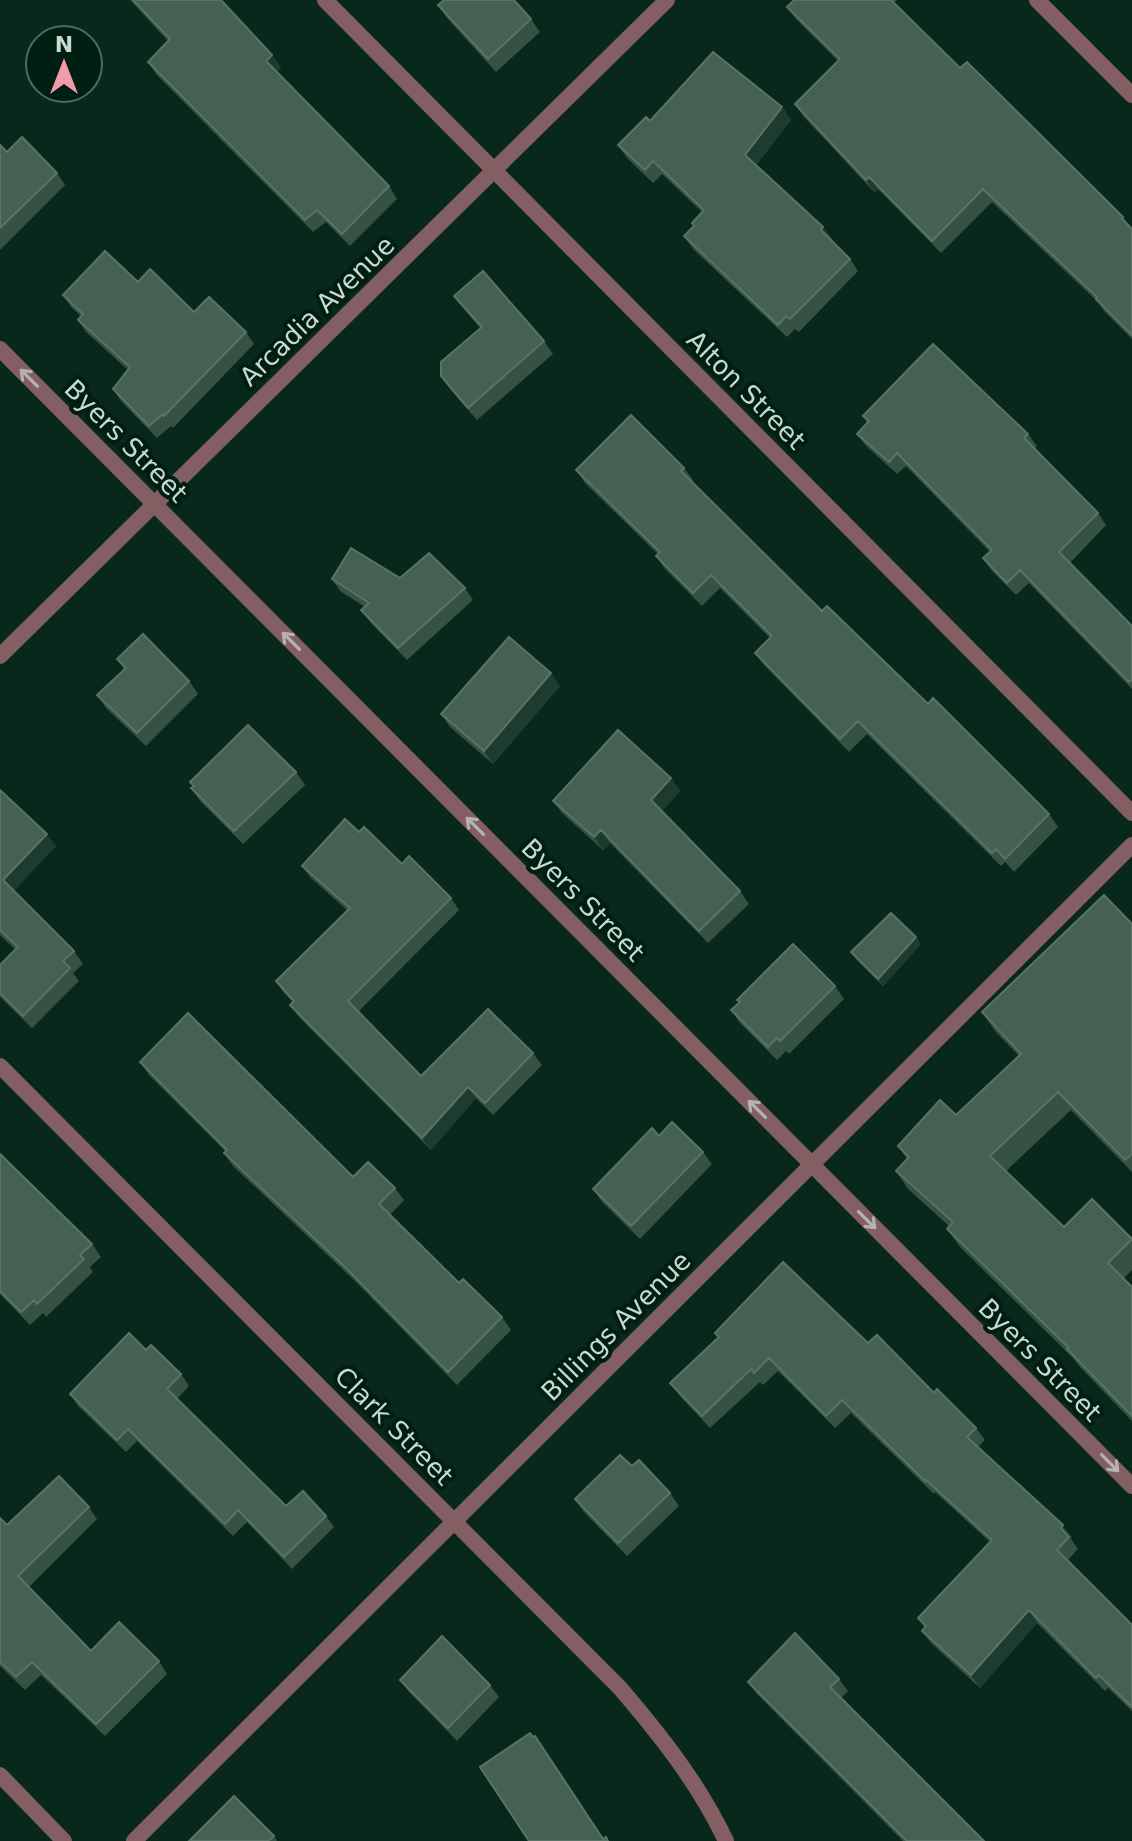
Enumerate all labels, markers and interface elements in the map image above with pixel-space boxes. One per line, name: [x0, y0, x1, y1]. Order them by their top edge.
north arrow: [24, 24, 104, 104]
text: N: [55, 32, 73, 57]
street label: Arcadia Avenue: [234, 230, 400, 392]
street label: Alton Street: [681, 325, 811, 455]
one-way arrow: [20, 369, 39, 388]
street label: Byers Street: [59, 374, 193, 508]
one-way arrow: [282, 631, 301, 651]
one-way arrow: [466, 817, 485, 836]
street label: Byers Street: [516, 833, 650, 967]
one-way arrow: [748, 1100, 767, 1119]
one-way arrow: [857, 1210, 876, 1229]
street label: Billings Avenue: [535, 1245, 697, 1407]
street label: Byers Street: [973, 1293, 1107, 1427]
street label: Clark Street: [329, 1361, 459, 1491]
one-way arrow: [1100, 1454, 1120, 1473]

